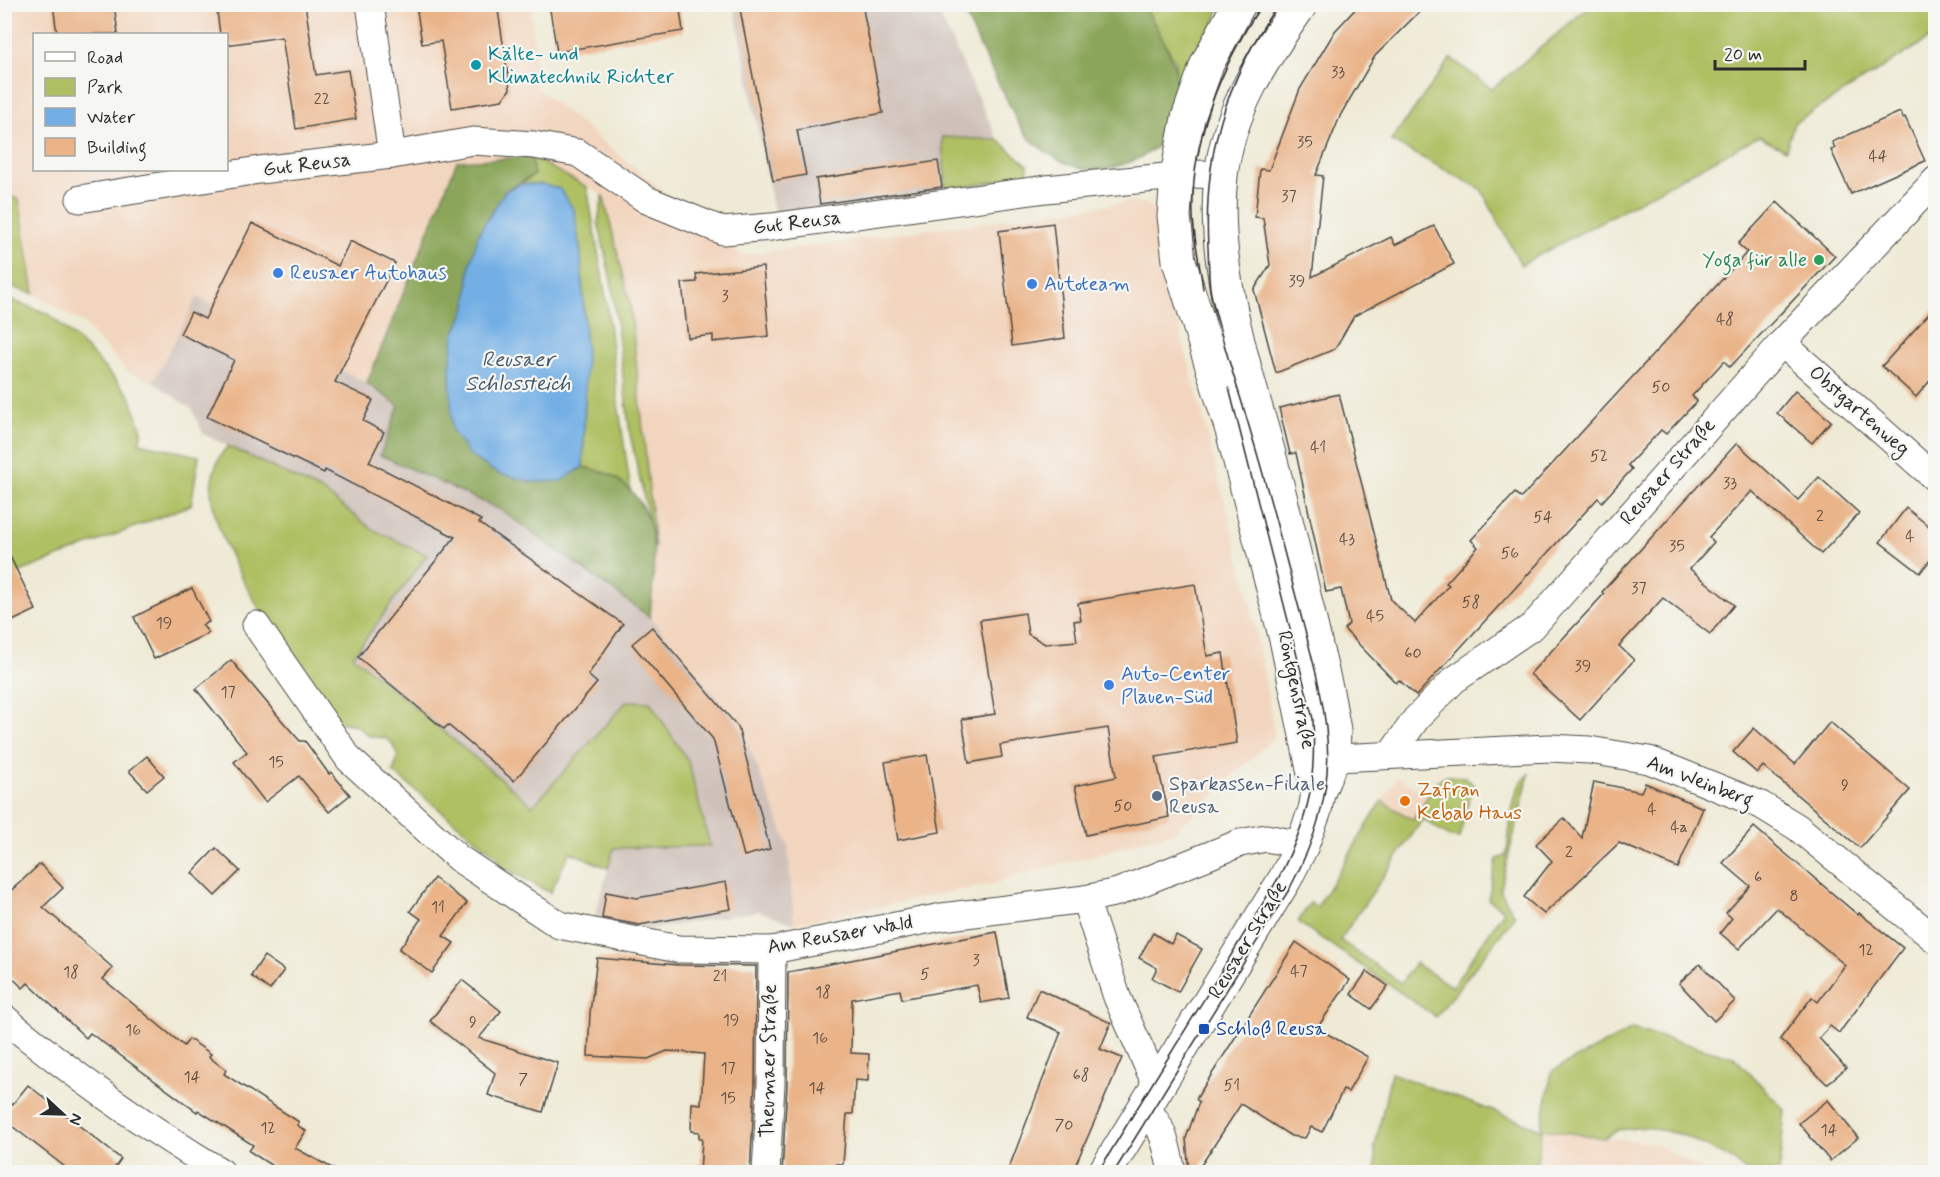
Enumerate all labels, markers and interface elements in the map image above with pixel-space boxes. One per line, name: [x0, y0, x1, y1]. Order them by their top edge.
legend: [33, 33, 228, 171]
scale bar: [1715, 33, 1805, 71]
place label: Kälte- und Klimatechnik Richter: [488, 41, 675, 91]
text: 20 m: [1724, 43, 1762, 67]
text: Road: [87, 46, 123, 70]
marker: Kälte- und Klimatechnik Richter: [469, 58, 483, 72]
house number: 33: [1331, 62, 1345, 83]
text: Park: [87, 76, 123, 100]
house number: 22: [314, 89, 330, 110]
text: Water: [87, 106, 136, 130]
house number: 35: [1297, 132, 1313, 153]
text: Building: [87, 136, 147, 162]
street label: Gut Reusa: [262, 146, 352, 184]
house number: 44: [1868, 146, 1888, 167]
house number: 37: [1281, 186, 1297, 207]
street label: Gut Reusa: [752, 204, 842, 242]
place label: Yoga für alle: [1702, 247, 1807, 276]
marker: Yoga für alle: [1812, 253, 1826, 267]
place label: Reusaer Autohaus: [290, 260, 447, 287]
marker: Reusaer Autohaus: [271, 266, 285, 280]
place label: Autoteam: [1044, 271, 1130, 298]
house number: 39: [1289, 271, 1305, 292]
marker: Autoteam: [1025, 277, 1039, 291]
house number: 3: [721, 286, 729, 307]
house number: 48: [1716, 309, 1734, 330]
water label: Reusaer Schlossteich: [465, 346, 571, 398]
street label: Obstgartenweg: [1802, 360, 1915, 463]
house number: 50: [1652, 377, 1670, 398]
street label: Reusaer Straße: [1614, 413, 1722, 531]
house number: 41: [1310, 437, 1326, 458]
house number: 52: [1590, 446, 1608, 467]
house number: 33: [1723, 473, 1737, 494]
house number: 2: [1816, 506, 1824, 527]
house number: 54: [1533, 507, 1553, 528]
house number: 4: [1905, 526, 1915, 547]
house number: 43: [1339, 529, 1355, 550]
house number: 35: [1669, 536, 1685, 557]
house number: 56: [1501, 543, 1519, 564]
house number: 37: [1631, 578, 1647, 599]
house number: 58: [1462, 592, 1480, 613]
house number: 45: [1366, 606, 1384, 627]
house number: 19: [156, 613, 172, 634]
street label: Röntgenstraße: [1269, 628, 1322, 752]
house number: 60: [1404, 643, 1422, 664]
house number: 39: [1575, 656, 1591, 677]
place label: Auto-Center Plauen-Süd: [1121, 661, 1230, 711]
marker: Auto-Center Plauen-Süd: [1102, 678, 1116, 692]
house number: 17: [220, 682, 236, 703]
street label: Am Weinberg: [1642, 749, 1757, 817]
house number: 15: [268, 752, 284, 773]
place label: Sparkassen-Filiale Reusa: [1169, 771, 1325, 821]
house number: 9: [1841, 775, 1849, 796]
place label: Zafran Kebab Haus: [1417, 777, 1522, 827]
marker: Sparkassen-Filiale Reusa: [1150, 789, 1164, 803]
marker: Zafran Kebab Haus: [1398, 794, 1412, 808]
house number: 50: [1114, 796, 1132, 817]
house number: 4: [1647, 799, 1657, 820]
house number: 4a: [1670, 817, 1688, 838]
house number: 2: [1565, 842, 1573, 863]
house number: 6: [1754, 867, 1762, 888]
street label: Reusaer Straße: [1202, 876, 1294, 1004]
house number: 8: [1789, 886, 1799, 907]
house number: 11: [431, 897, 445, 918]
street label: Am Reusaer Wald: [765, 909, 915, 961]
house number: 12: [1858, 940, 1874, 961]
house number: 3: [972, 950, 980, 971]
house number: 47: [1290, 961, 1308, 982]
house number: 18: [63, 962, 79, 983]
house number: 5: [920, 964, 930, 985]
house number: 21: [713, 966, 727, 987]
house number: 18: [815, 982, 831, 1003]
street label: Theumaer Straße: [754, 984, 784, 1138]
house number: 19: [723, 1010, 739, 1031]
house number: 9: [469, 1012, 477, 1033]
place label: Schloß Reusa: [1216, 1016, 1327, 1043]
house number: 16: [125, 1020, 141, 1041]
marker: Schloß Reusa: [1197, 1022, 1211, 1036]
house number: 16: [812, 1028, 828, 1049]
house number: 17: [720, 1058, 736, 1079]
house number: 68: [1073, 1065, 1089, 1086]
house number: 14: [184, 1067, 201, 1088]
house number: 7: [518, 1069, 528, 1090]
house number: 51: [1224, 1075, 1240, 1096]
house number: 14: [809, 1078, 826, 1099]
north arrow: [33, 1084, 93, 1144]
house number: 15: [720, 1088, 736, 1109]
text: N: [64, 1110, 87, 1128]
house number: 70: [1055, 1115, 1073, 1136]
house number: 12: [260, 1118, 276, 1139]
house number: 14: [1821, 1120, 1838, 1141]

